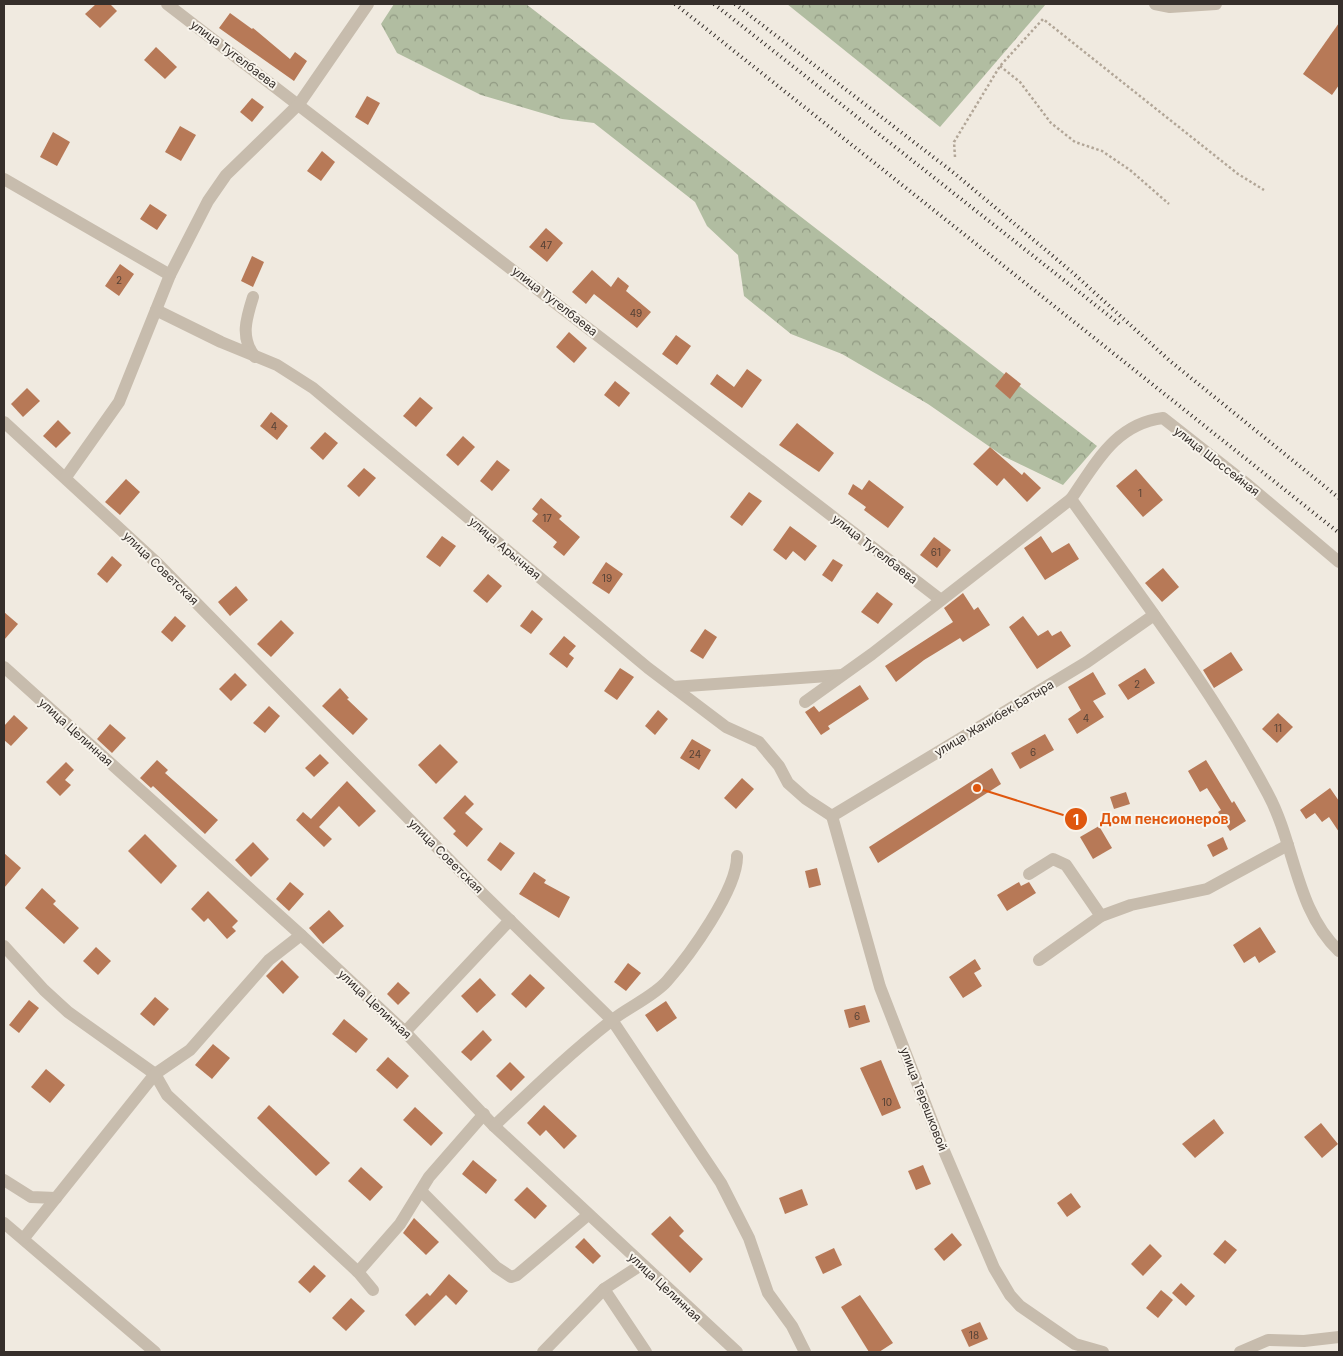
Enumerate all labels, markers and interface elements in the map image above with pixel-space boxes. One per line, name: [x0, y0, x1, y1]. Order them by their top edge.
street label: улица Тугелбаева: [188, 17, 280, 91]
house number: 47: [540, 239, 552, 251]
street label: улица Тугелбаева: [509, 263, 601, 339]
house number: 2: [116, 274, 122, 286]
house number: 49: [630, 307, 642, 319]
house number: 4: [271, 420, 277, 432]
street label: улица Шоссейная: [1171, 423, 1263, 499]
house number: 1: [1138, 487, 1142, 499]
street label: улица Тугелбаева: [829, 511, 921, 587]
house number: 17: [542, 512, 552, 524]
street label: улица Арычная: [466, 514, 544, 582]
street label: улица Советская: [120, 528, 202, 608]
house number: 61: [931, 546, 941, 558]
house number: 19: [602, 572, 612, 584]
street label: улица Жанибек Батыра: [932, 676, 1056, 760]
house number: 2: [1134, 678, 1140, 690]
street label: улица Целинная: [36, 695, 116, 769]
house number: 4: [1083, 712, 1089, 724]
house number: 11: [1274, 722, 1282, 734]
house number: 6: [1030, 746, 1036, 758]
house number: 24: [689, 748, 701, 760]
callout: Дом пенсионеров: [1064, 805, 1238, 834]
text: 1: [1073, 810, 1079, 829]
text: Дом пенсионеров: [1099, 810, 1229, 827]
street label: улица Советская: [406, 816, 486, 896]
street label: улица Целинная: [335, 966, 415, 1042]
house number: 6: [854, 1010, 860, 1022]
street label: улица Терешковой: [897, 1045, 951, 1153]
house number: 10: [882, 1096, 892, 1108]
street label: улица Целинная: [625, 1249, 705, 1325]
house number: 18: [969, 1329, 979, 1341]

